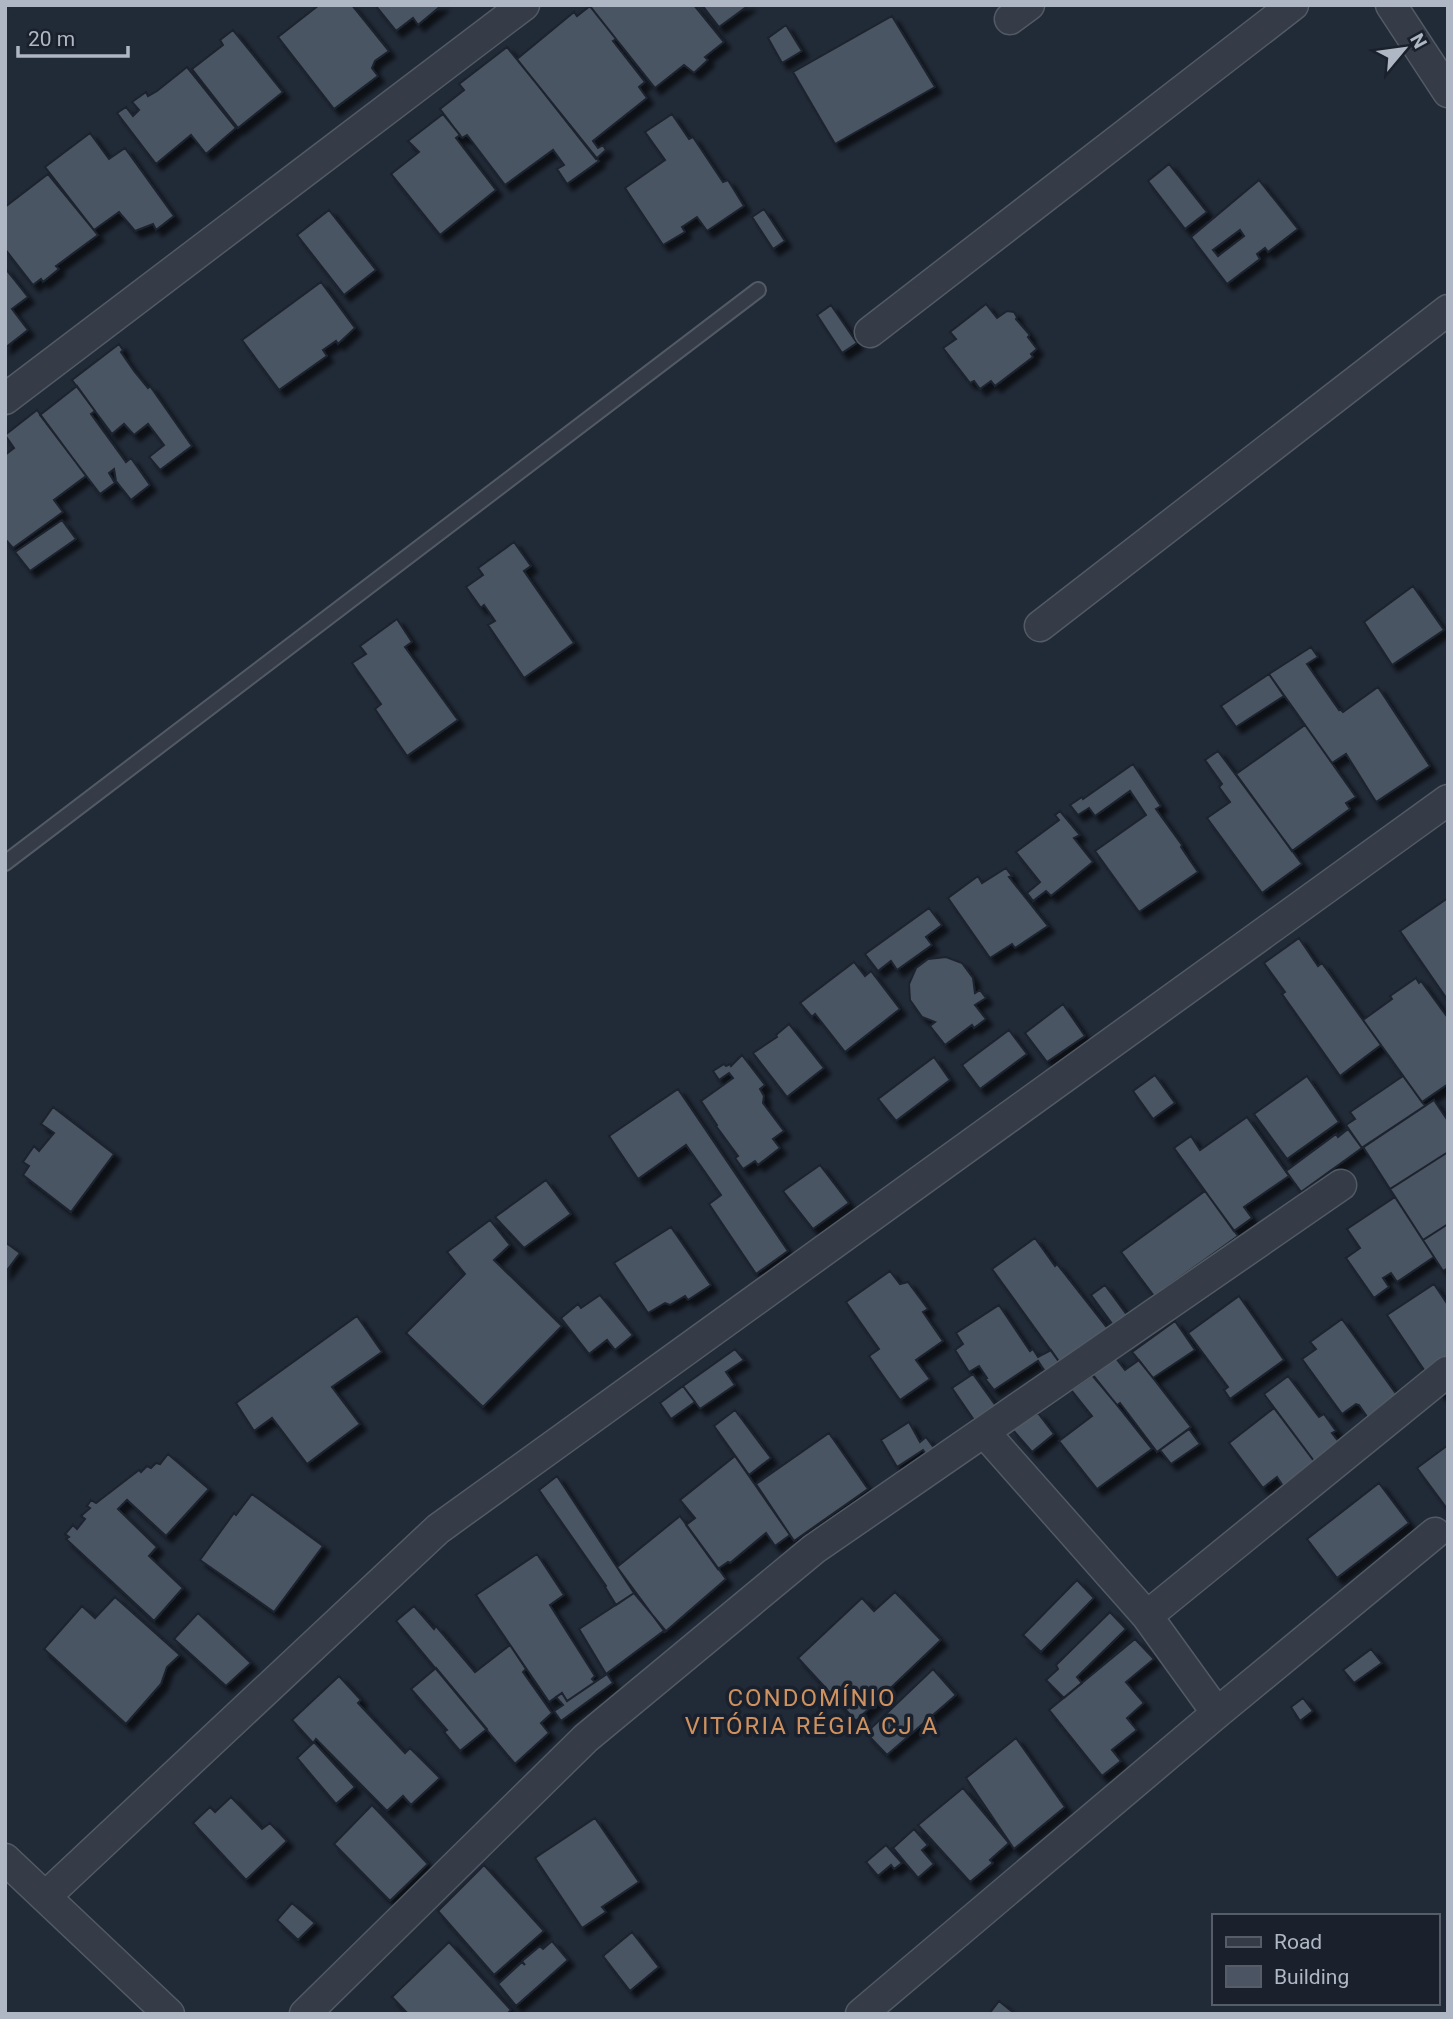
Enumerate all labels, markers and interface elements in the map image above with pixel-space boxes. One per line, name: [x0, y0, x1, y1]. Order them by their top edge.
scale bar: [18, 14, 128, 58]
north arrow: [1369, 14, 1439, 84]
text: 20 m: [28, 27, 75, 51]
text: N: [1405, 30, 1432, 52]
district label: CONDOMÍNIO VITÓRIA RÉGIA CJ A: [685, 1684, 939, 1740]
legend: [1212, 1914, 1439, 2005]
text: Road: [1274, 1930, 1322, 1954]
text: Building: [1274, 1965, 1349, 1989]

